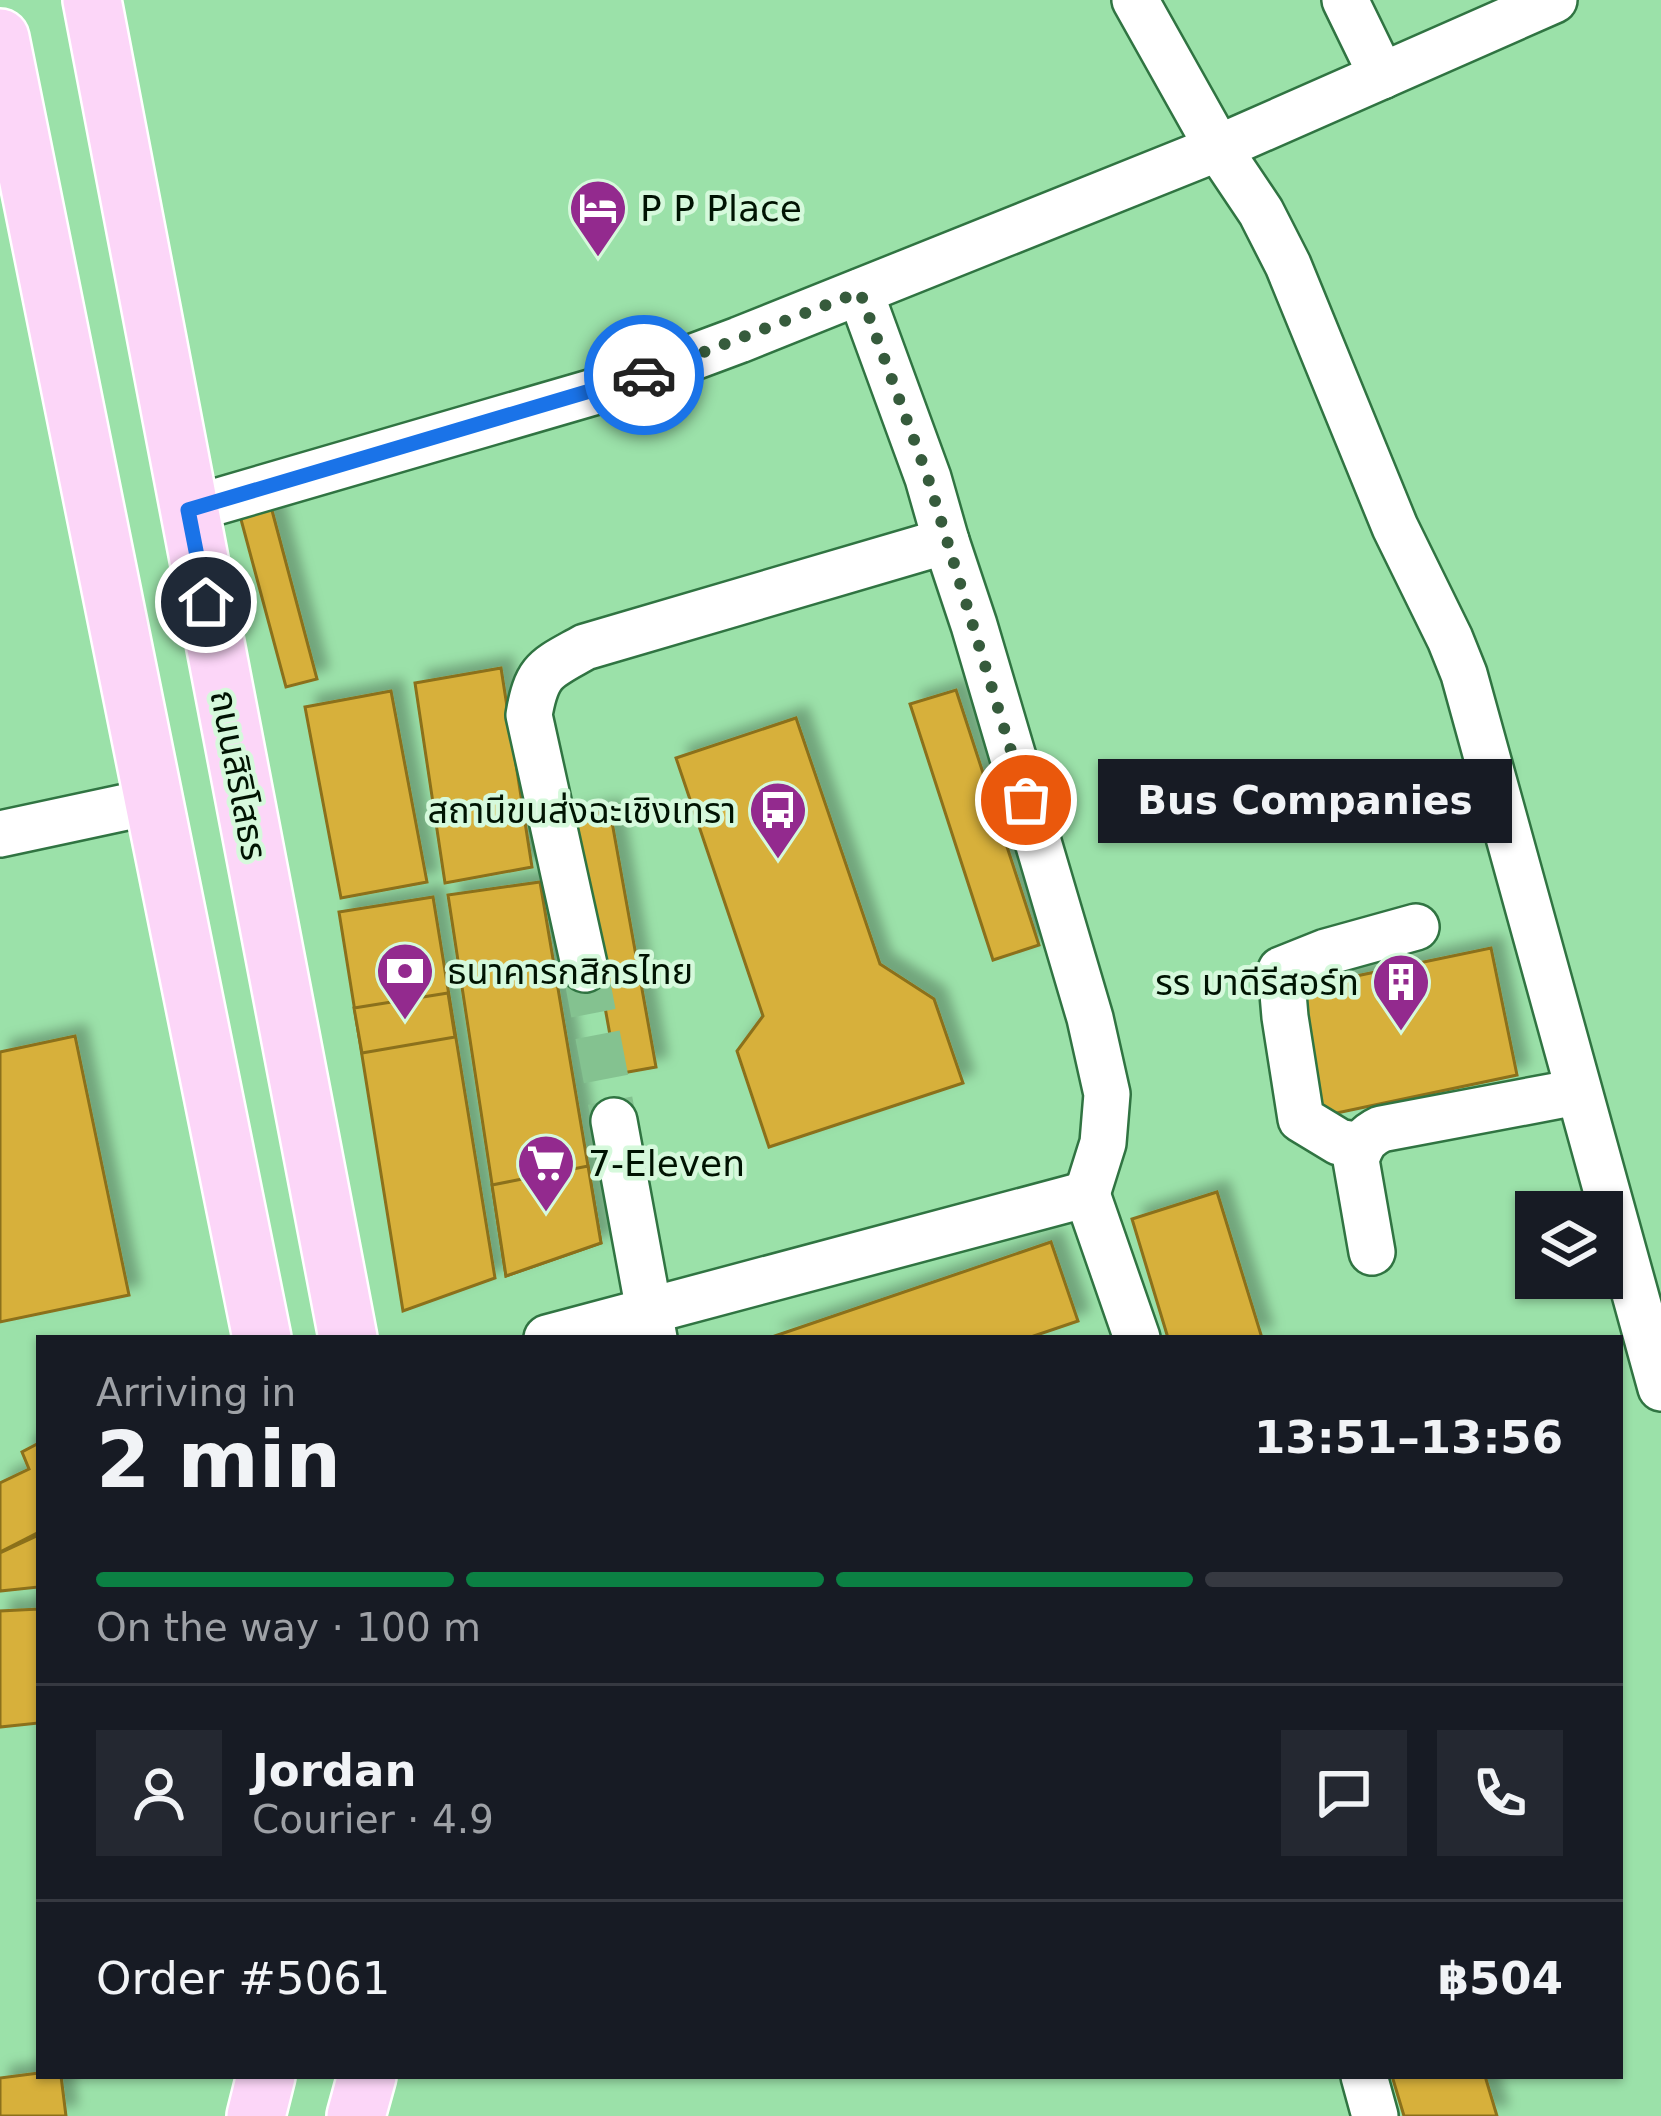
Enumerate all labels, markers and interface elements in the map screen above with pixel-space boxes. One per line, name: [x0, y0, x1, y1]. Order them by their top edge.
hotel icon: P P Place: [567, 177, 629, 259]
place label: P P Place: [640, 188, 802, 229]
courier: [584, 315, 704, 435]
icon: car: [611, 342, 677, 408]
pin: [155, 551, 257, 653]
icon: home: [173, 569, 239, 635]
street label: ถนนสิริโสธร: [202, 686, 276, 864]
pin: [975, 749, 1077, 851]
callout: Bus Companies: [1098, 758, 1512, 842]
icon: bag: [993, 767, 1059, 833]
text: Bus Companies: [1137, 778, 1473, 823]
bus stop icon: สถานีขนส่งฉะเชิงเทรา: [747, 779, 809, 861]
place label: สถานีขนส่งฉะเชิงเทรา: [427, 790, 736, 831]
bank icon: ธนาคารกสิกรไทย: [374, 940, 436, 1022]
place label: ธนาคารกสิกรไทย: [447, 951, 693, 992]
building icon: รร มาดีรีสอร์ท: [1370, 951, 1432, 1033]
place label: รร มาดีรีสอร์ท: [1155, 962, 1359, 1003]
supermarket icon: 7-Eleven: [515, 1132, 577, 1214]
place label: 7-Eleven: [588, 1143, 745, 1184]
map controls: [1515, 1191, 1623, 1299]
button: layers: [1515, 1191, 1623, 1299]
text: Arriving in: [96, 1370, 296, 1415]
text: 13:51–13:56: [1254, 1411, 1563, 1464]
text: 2 min: [96, 1415, 341, 1505]
text: On the way · 100 m: [96, 1605, 481, 1650]
button: person: [96, 1730, 222, 1856]
button: chat: [1281, 1730, 1407, 1856]
button: phone: [1437, 1730, 1563, 1856]
text: Jordan: [252, 1744, 416, 1797]
text: Courier · 4.9: [252, 1797, 494, 1842]
text: Order #5061: [96, 1952, 390, 2005]
text: ฿504: [1438, 1952, 1563, 2005]

